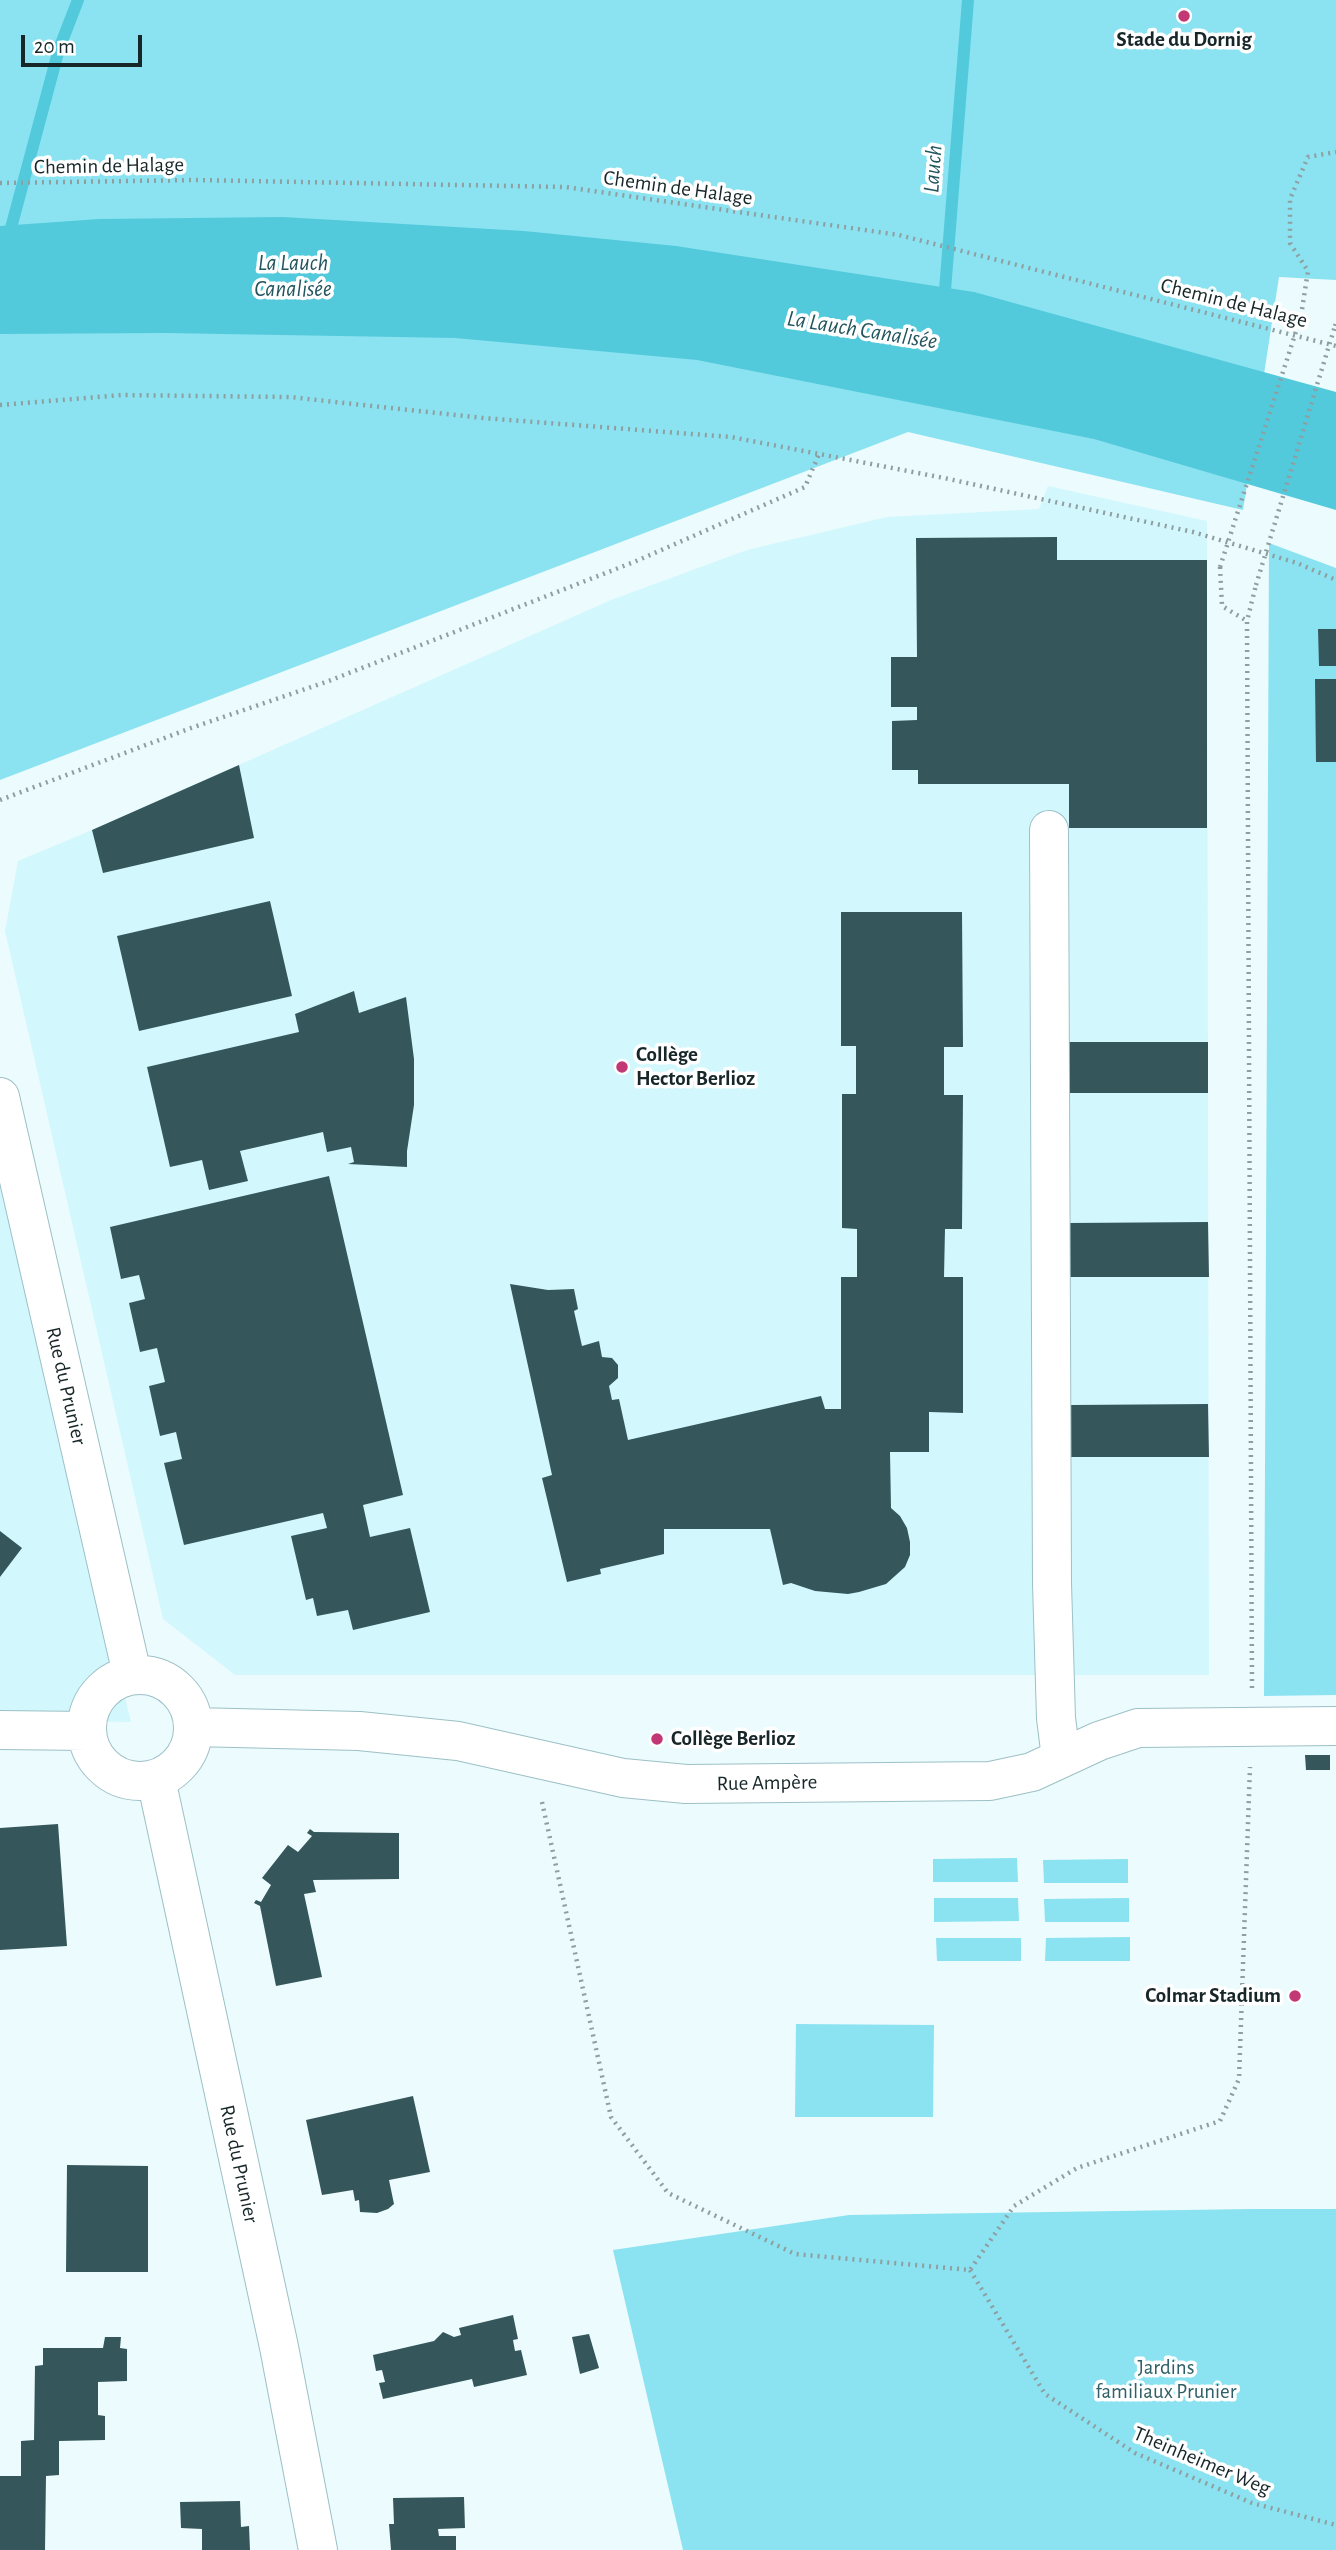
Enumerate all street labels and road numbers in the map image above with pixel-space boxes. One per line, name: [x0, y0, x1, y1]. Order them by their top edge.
street label: Chemin de Halage: [34, 152, 184, 180]
street label: Chemin de Halage: [602, 165, 754, 211]
street label: Chemin de Halage: [1158, 273, 1310, 333]
street label: Rue du Prunier: [40, 1325, 92, 1447]
street label: Rue Ampère: [716, 1770, 818, 1796]
street label: Rue du Prunier: [214, 2102, 264, 2226]
street label: Theinheimer Weg: [1130, 2421, 1274, 2501]

